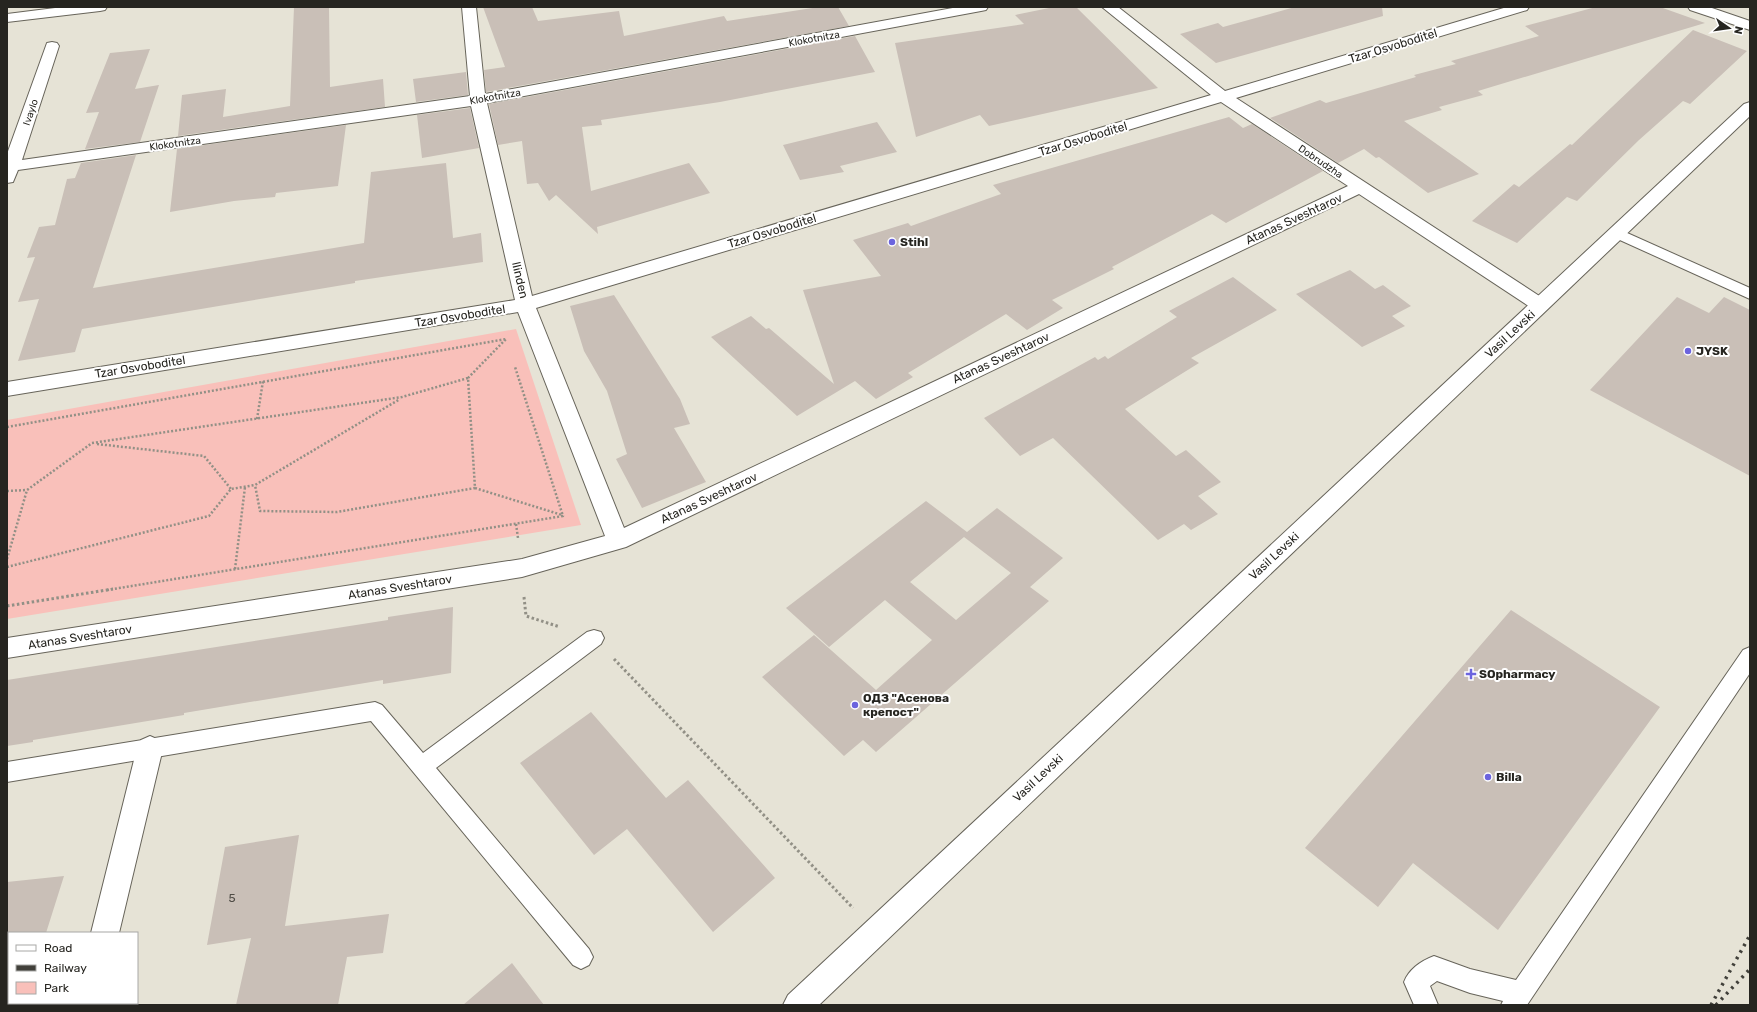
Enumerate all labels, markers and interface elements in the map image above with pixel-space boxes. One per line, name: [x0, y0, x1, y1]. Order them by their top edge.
north arrow: [1709, 8, 1749, 48]
text: N: [1731, 25, 1745, 36]
street label: Tzar Osvoboditel: [1347, 26, 1439, 66]
street label: Klokotnitza: [788, 29, 841, 49]
street label: Klokotnitza: [469, 87, 522, 107]
street label: Ivaylo: [21, 97, 41, 127]
street label: Tzar Osvoboditel: [1037, 119, 1129, 159]
street label: Klokotnitza: [149, 134, 202, 154]
street label: Dobrudzha: [1296, 143, 1345, 181]
street label: Atanas Sveshtarov: [1243, 190, 1345, 248]
street label: Tzar Osvoboditel: [726, 211, 818, 251]
place label: Stihl: [900, 235, 928, 249]
marker: Stihl: [887, 237, 897, 247]
street label: Ilinden: [509, 260, 531, 300]
street label: Tzar Osvoboditel: [414, 302, 506, 330]
street label: Vasil Levski: [1482, 307, 1538, 361]
street label: Atanas Sveshtarov: [950, 329, 1052, 387]
place label: JYSK: [1696, 344, 1728, 358]
marker: JYSK: [1683, 346, 1693, 356]
street label: Tzar Osvoboditel: [94, 353, 186, 381]
street label: Atanas Sveshtarov: [658, 469, 760, 527]
street label: Vasil Levski: [1246, 529, 1302, 583]
street label: Atanas Sveshtarov: [347, 572, 453, 602]
street label: Atanas Sveshtarov: [27, 622, 133, 652]
place label: SOpharmacy: [1479, 667, 1556, 681]
marker: SOpharmacy: [1466, 669, 1476, 679]
place label: ОДЗ "Асенова крепост": [863, 691, 949, 719]
marker: ОДЗ "Асенова крепост": [850, 700, 860, 710]
street label: Vasil Levski: [1010, 751, 1066, 805]
place label: Billa: [1496, 770, 1522, 784]
marker: Billa: [1483, 772, 1493, 782]
house number: 5: [228, 891, 236, 905]
legend: [8, 932, 138, 1004]
text: Road: [44, 941, 72, 955]
text: Railway: [44, 961, 87, 975]
text: Park: [44, 981, 70, 995]

